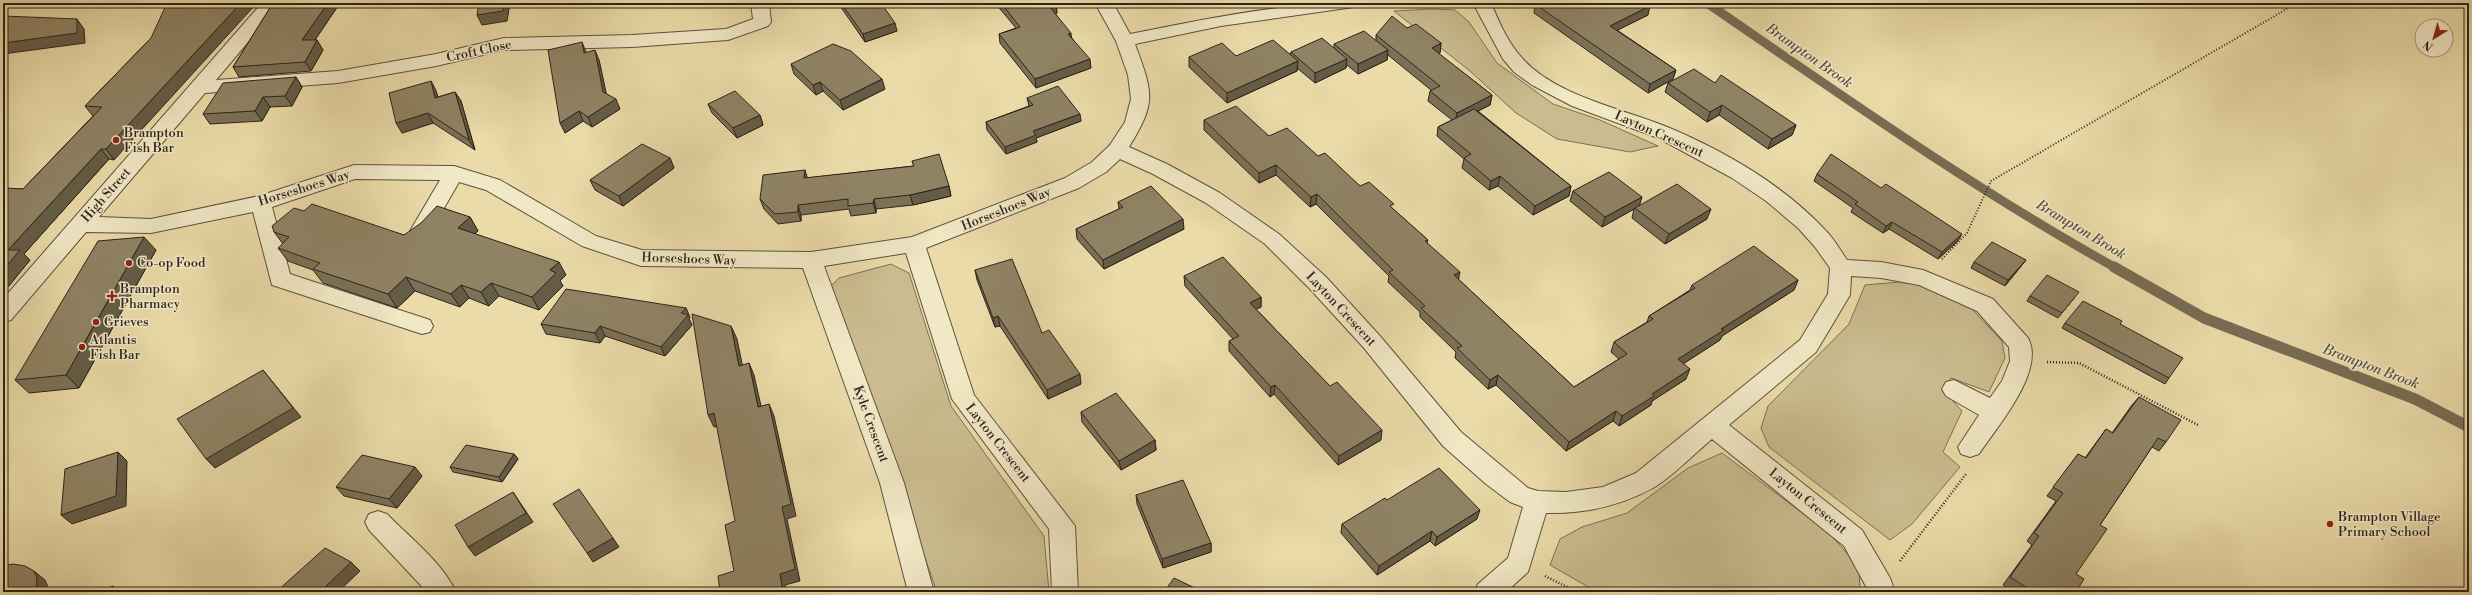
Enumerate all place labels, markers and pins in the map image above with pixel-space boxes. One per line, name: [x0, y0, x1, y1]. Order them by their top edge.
place label: Brampton Fish Bar: [123, 125, 184, 156]
marker: Brampton Fish Bar: [111, 135, 121, 145]
place label: Co-op Food: [137, 255, 206, 271]
marker: Co-op Food: [124, 258, 134, 268]
place label: Brampton Pharmacy: [119, 281, 181, 312]
marker: Brampton Pharmacy: [107, 291, 117, 301]
place label: Grieves: [104, 314, 149, 330]
marker: Grieves: [91, 317, 101, 327]
place label: Atlantis Fish Bar: [89, 332, 141, 363]
marker: Atlantis Fish Bar: [77, 342, 87, 352]
place label: Brampton Village Primary School: [2337, 509, 2441, 540]
marker: Brampton Village Primary School: [2325, 519, 2335, 529]

